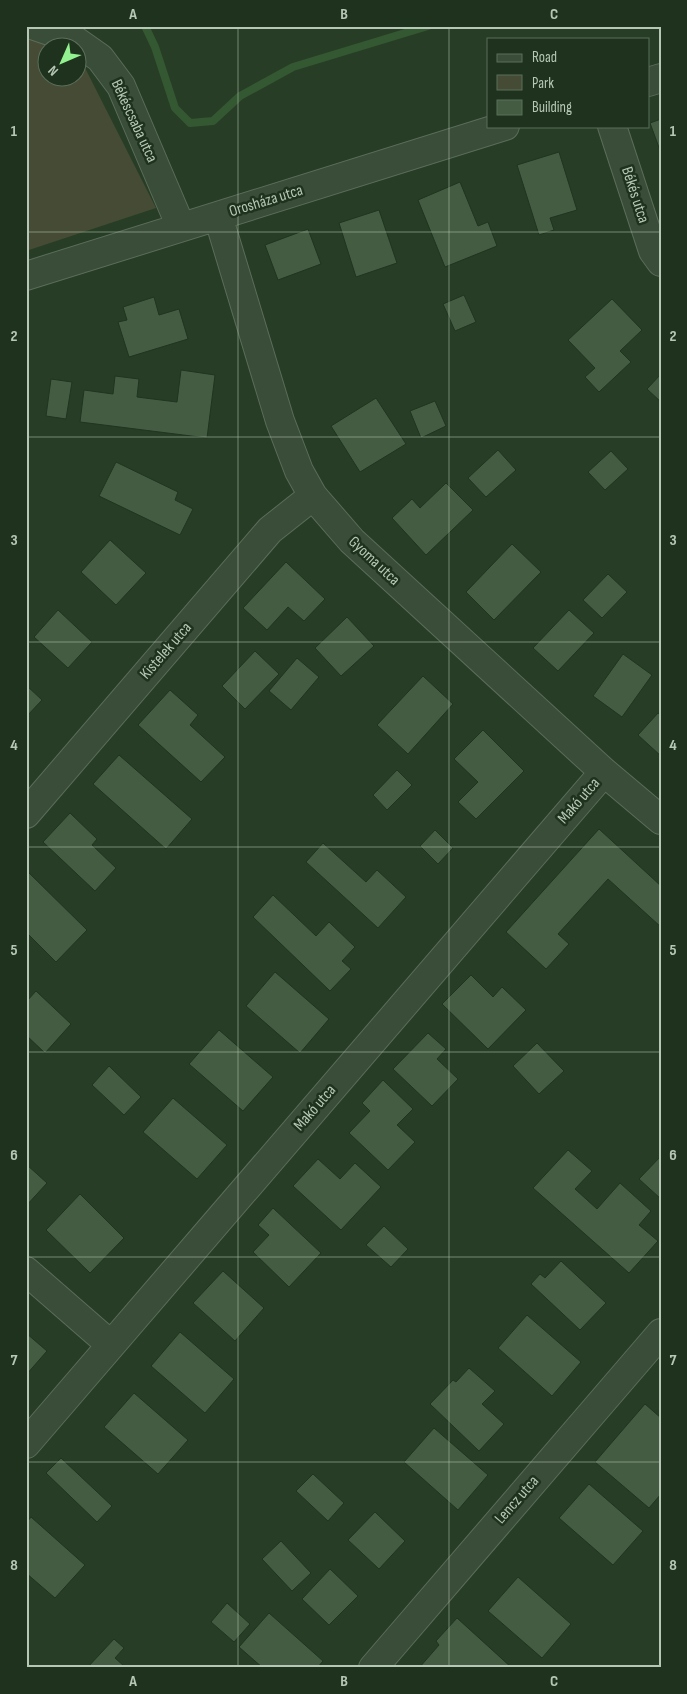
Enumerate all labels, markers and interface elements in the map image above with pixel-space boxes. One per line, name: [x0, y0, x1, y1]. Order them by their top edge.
text: A: [128, 5, 137, 24]
text: B: [340, 5, 348, 24]
text: C: [550, 5, 558, 24]
north arrow: [38, 38, 88, 88]
legend: [487, 38, 650, 128]
text: Road: [532, 48, 557, 67]
text: N: [45, 62, 62, 79]
text: Park: [532, 74, 554, 93]
street label: Békéscsaba utca: [107, 77, 161, 165]
text: Building: [532, 98, 572, 117]
text: 1: [11, 122, 18, 141]
text: 1: [670, 122, 677, 141]
street label: Békés utca: [617, 165, 653, 225]
street label: Orosháza utca: [227, 181, 305, 221]
text: 2: [10, 327, 18, 346]
text: 2: [669, 327, 677, 346]
text: 3: [10, 531, 18, 550]
text: 3: [669, 531, 677, 550]
street label: Gyoma utca: [344, 532, 404, 590]
street label: Kistelek utca: [136, 619, 196, 683]
text: 4: [10, 736, 18, 755]
text: 4: [669, 736, 677, 755]
street label: Makó utca: [554, 774, 604, 828]
text: 5: [10, 941, 18, 960]
text: 5: [669, 941, 677, 960]
street label: Makó utca: [290, 1081, 340, 1135]
text: 6: [10, 1146, 18, 1165]
text: 6: [669, 1146, 677, 1165]
text: 7: [11, 1351, 18, 1370]
text: 7: [670, 1351, 677, 1370]
street label: Lencz utca: [491, 1472, 543, 1528]
text: 8: [10, 1556, 18, 1575]
text: 8: [669, 1556, 677, 1575]
text: A: [128, 1672, 137, 1691]
text: B: [340, 1672, 348, 1691]
text: C: [550, 1672, 558, 1691]

